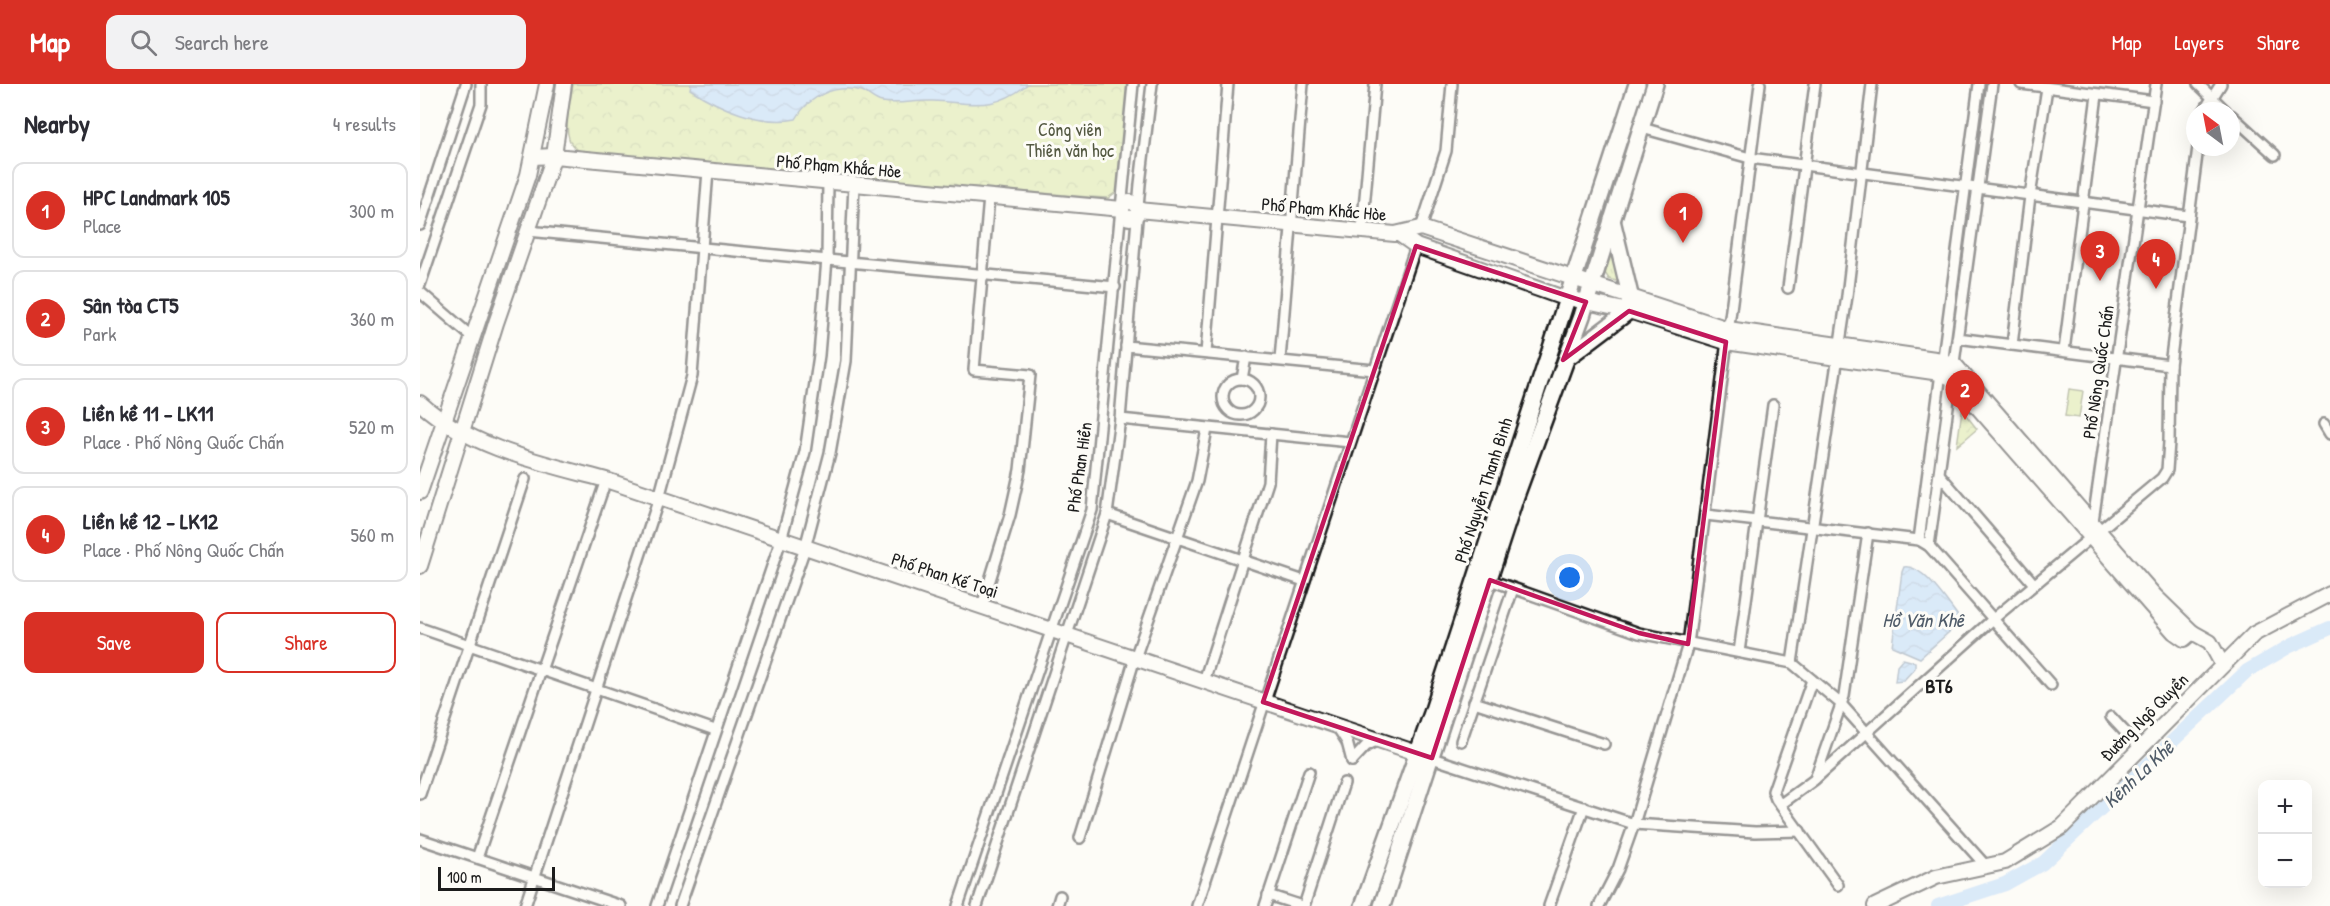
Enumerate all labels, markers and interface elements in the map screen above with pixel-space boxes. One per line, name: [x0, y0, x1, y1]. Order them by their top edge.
search box: [106, 15, 526, 69]
text: Map: [30, 23, 70, 61]
icon: search: [127, 26, 160, 59]
text: Search here: [175, 27, 269, 57]
text: Map: [2112, 28, 2141, 57]
text: Layers: [2174, 28, 2224, 57]
text: Share: [2257, 28, 2300, 57]
north arrow: [2186, 102, 2240, 156]
text: Nearby: [24, 106, 90, 141]
text: 4 results: [333, 110, 396, 137]
park label: Công viên Thiên văn học: [1026, 117, 1114, 163]
street label: Phố Phạm Khắc Hòe: [776, 148, 902, 184]
text: HPC Landmark 105: [83, 182, 230, 212]
street label: Phố Phạm Khắc Hòe: [1261, 191, 1387, 227]
pin: 1: [1664, 194, 1702, 243]
text: 1: [42, 197, 49, 224]
text: 300 m: [349, 197, 394, 224]
text: Place: [83, 212, 122, 239]
pin: 3: [2080, 232, 2120, 281]
pin: 4: [2136, 240, 2176, 289]
text: Sân tòa CT5: [83, 290, 179, 320]
street label: Phố Nông Quốc Chấn: [2076, 304, 2120, 440]
text: 2: [41, 305, 50, 332]
text: 360 m: [350, 305, 394, 332]
text: Park: [83, 320, 116, 347]
pin: 2: [1946, 370, 1984, 420]
text: Liền kề 11 - LK11: [83, 398, 213, 428]
text: 3: [41, 413, 50, 440]
text: 520 m: [349, 413, 394, 440]
street label: Phố Nguyễn Thanh Bình: [1448, 414, 1518, 566]
street label: Phố Phan Hiền: [1060, 420, 1098, 514]
text: Place · Phố Nông Quốc Chấn: [83, 428, 284, 455]
text: Liền kề 12 - LK12: [83, 506, 218, 536]
text: 4: [42, 521, 49, 548]
text: 560 m: [350, 521, 394, 548]
text: Place · Phố Nông Quốc Chấn: [83, 536, 284, 563]
street label: Phố Phan Kế Toại: [889, 546, 1001, 604]
your location: [1555, 563, 1584, 592]
water label: Hồ Văn Khê: [1882, 606, 1966, 633]
button: Save: [24, 612, 204, 673]
button: Share: [216, 612, 396, 673]
street label: Đường Ngô Quyền: [2094, 667, 2194, 767]
district label: BT6: [1925, 672, 1953, 699]
water label: Kênh La Khê: [2097, 733, 2181, 814]
map controls: [2258, 780, 2312, 888]
button: +: [2258, 780, 2312, 834]
button: −: [2258, 834, 2312, 888]
scale bar: [438, 864, 555, 892]
text: 100 m: [447, 866, 482, 888]

